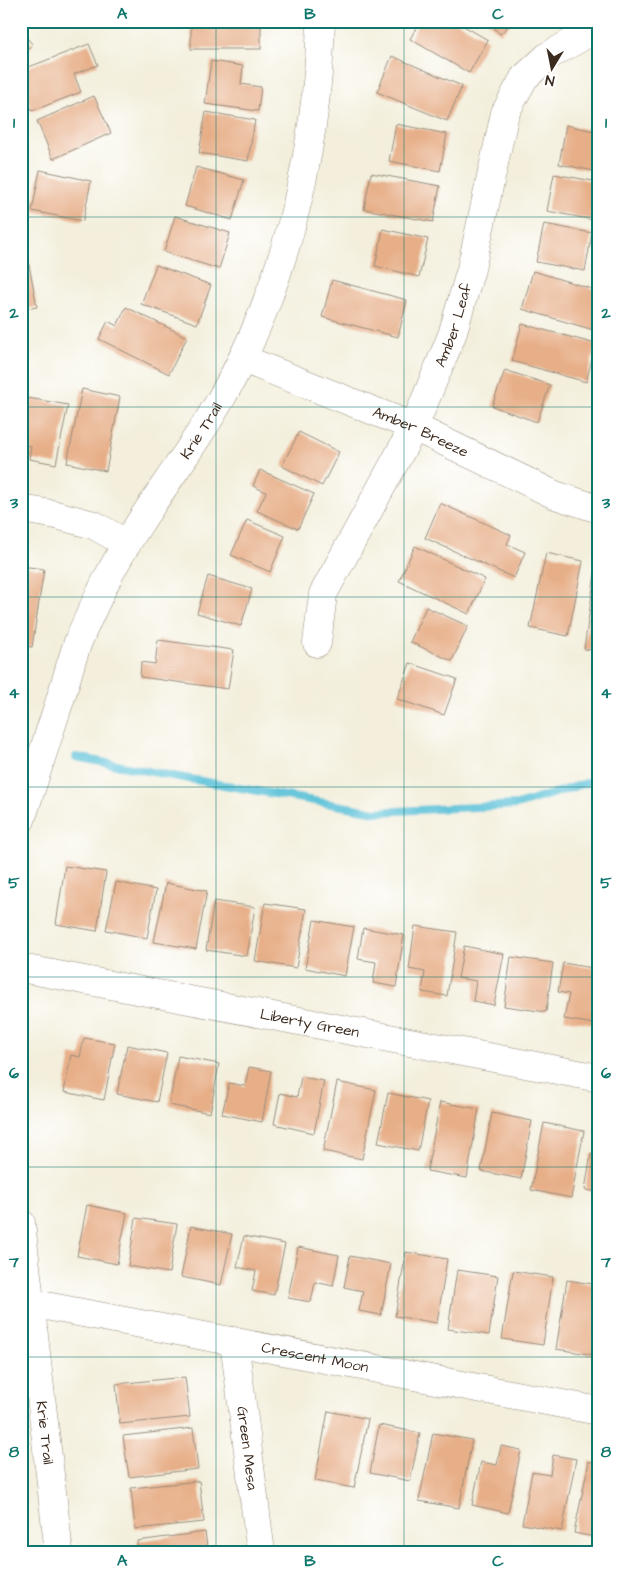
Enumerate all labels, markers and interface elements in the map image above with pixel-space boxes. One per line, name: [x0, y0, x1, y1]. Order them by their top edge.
text: A: [117, 3, 128, 25]
text: B: [304, 3, 316, 25]
text: C: [492, 3, 504, 25]
north arrow: [528, 42, 578, 92]
text: N: [544, 69, 556, 90]
text: 1: [13, 112, 16, 134]
text: 1: [605, 112, 608, 134]
street label: Amber Leaf: [430, 281, 477, 370]
text: 2: [8, 302, 19, 324]
text: 2: [600, 302, 611, 324]
street label: Krie Trail: [175, 399, 228, 464]
street label: Amber Breeze: [370, 402, 472, 463]
text: 3: [9, 492, 19, 514]
text: 3: [601, 492, 611, 514]
text: 4: [9, 682, 20, 704]
text: 4: [601, 682, 612, 704]
text: 5: [8, 872, 20, 894]
text: 5: [600, 872, 612, 894]
street label: Liberty Green: [259, 1004, 361, 1043]
text: 6: [9, 1062, 19, 1084]
text: 6: [601, 1062, 611, 1084]
text: 7: [8, 1251, 19, 1273]
text: 7: [600, 1251, 611, 1273]
street label: Crescent Moon: [260, 1337, 371, 1378]
street label: Krie Trail: [31, 1400, 59, 1466]
street label: Green Mesa: [231, 1405, 263, 1492]
text: 8: [9, 1441, 20, 1463]
text: 8: [601, 1441, 612, 1463]
text: A: [117, 1550, 128, 1572]
text: B: [304, 1550, 316, 1572]
text: C: [492, 1550, 504, 1572]

